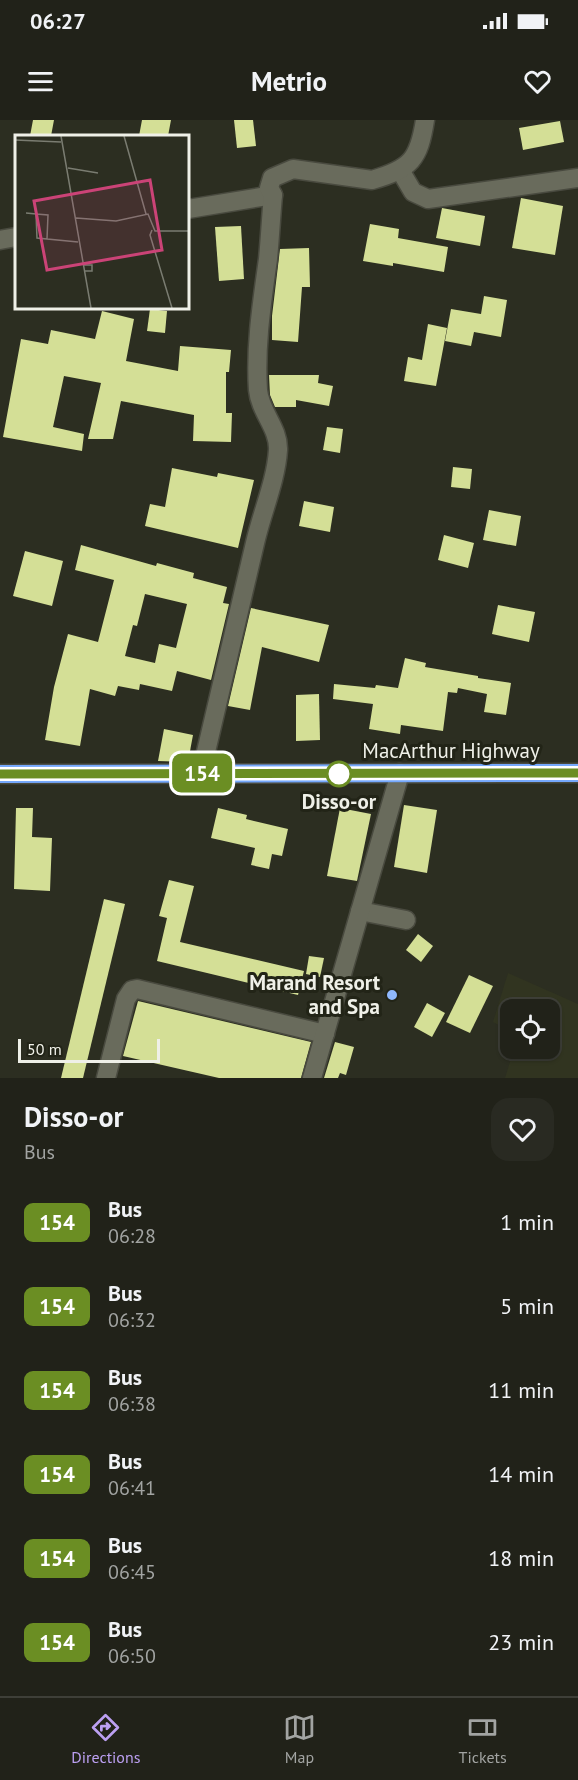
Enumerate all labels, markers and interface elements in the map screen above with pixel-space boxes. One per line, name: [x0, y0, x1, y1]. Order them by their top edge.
text: 06:27: [30, 7, 86, 35]
text: Metrio: [251, 64, 327, 98]
icon: menu: [24, 65, 57, 98]
icon: heart: [521, 65, 554, 98]
inset map: [15, 135, 189, 309]
street label: MacArthur Highway: [362, 737, 540, 764]
line badge: 154: [168, 754, 236, 792]
text: 154: [184, 760, 220, 787]
marker: Disso-or: [326, 761, 352, 787]
place label: Disso-or: [302, 788, 377, 815]
place label: Marand Resort and Spa: [249, 969, 381, 1020]
marker: Marand Resort and Spa: [385, 988, 399, 1002]
map controls: [500, 999, 560, 1059]
button: locate: [500, 999, 560, 1059]
scale bar: [18, 1036, 160, 1064]
text: 50 m: [27, 1039, 62, 1059]
text: Disso-or: [24, 1098, 123, 1135]
button: heart: [491, 1098, 554, 1161]
text: Bus: [24, 1139, 55, 1165]
text: Bus: [108, 1195, 142, 1223]
text: 1 min: [500, 1208, 554, 1236]
text: 154: [39, 1209, 75, 1236]
text: 06:28: [108, 1223, 156, 1249]
text: Bus: [108, 1279, 142, 1307]
text: 5 min: [500, 1292, 554, 1320]
text: 154: [39, 1293, 75, 1320]
text: 06:32: [108, 1307, 156, 1333]
text: Bus: [108, 1363, 142, 1391]
text: 11 min: [488, 1376, 554, 1404]
text: 154: [39, 1377, 75, 1404]
text: 06:38: [108, 1391, 156, 1417]
text: Bus: [108, 1447, 142, 1475]
text: 14 min: [488, 1460, 554, 1488]
text: 154: [39, 1461, 75, 1488]
text: 06:41: [108, 1475, 156, 1501]
text: Bus: [108, 1531, 142, 1559]
text: 18 min: [488, 1544, 554, 1572]
text: 154: [39, 1545, 75, 1572]
text: 06:45: [108, 1559, 156, 1585]
text: Bus: [108, 1615, 142, 1643]
text: 23 min: [488, 1628, 554, 1656]
text: 154: [39, 1629, 75, 1656]
text: 06:50: [108, 1643, 156, 1669]
tab: Directions: [71, 1711, 140, 1767]
tab: Map: [283, 1711, 316, 1767]
tab: Tickets: [459, 1711, 507, 1767]

